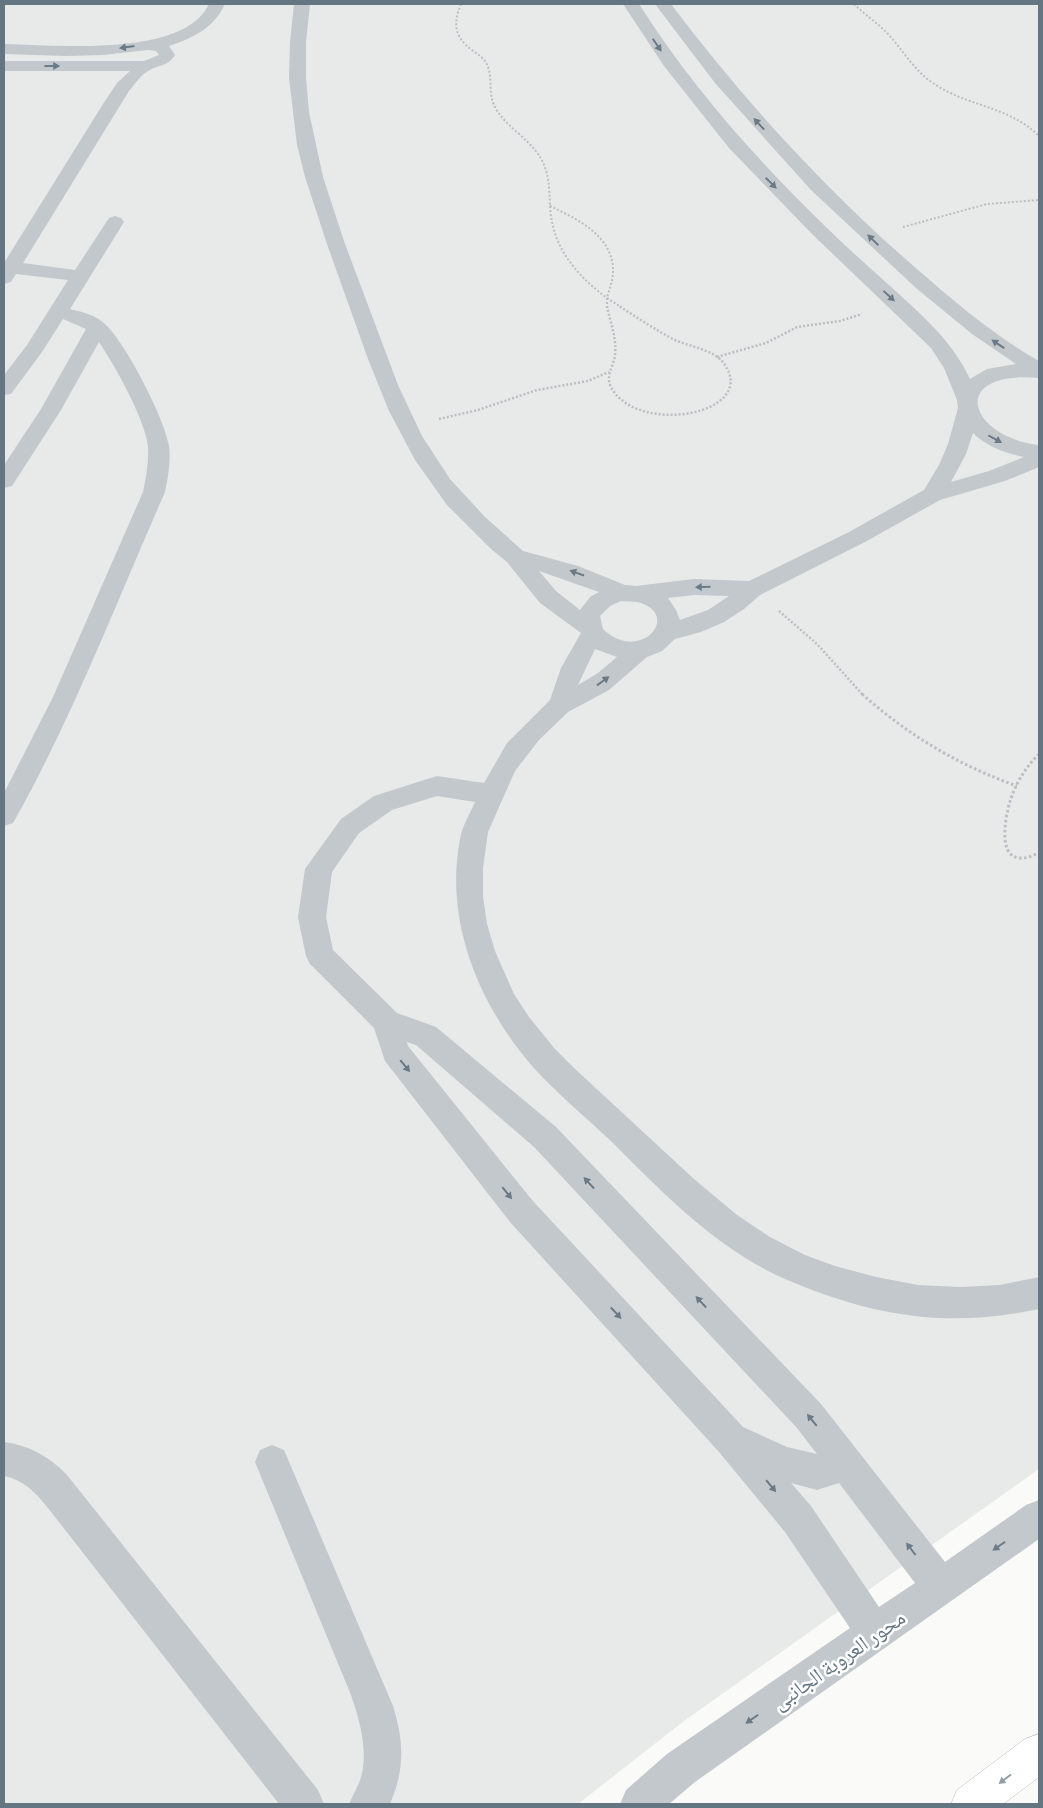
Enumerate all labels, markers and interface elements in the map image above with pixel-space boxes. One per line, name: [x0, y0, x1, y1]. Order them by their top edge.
one-way arrow: [652, 38, 662, 52]
one-way arrow: [119, 44, 135, 52]
one-way arrow: [45, 62, 61, 70]
one-way arrow: [753, 118, 765, 130]
one-way arrow: [765, 177, 777, 189]
one-way arrow: [867, 234, 879, 246]
one-way arrow: [882, 290, 894, 302]
one-way arrow: [991, 339, 1004, 349]
one-way arrow: [988, 434, 1002, 443]
one-way arrow: [569, 569, 584, 577]
one-way arrow: [695, 583, 711, 591]
one-way arrow: [596, 676, 610, 686]
one-way arrow: [400, 1059, 411, 1072]
one-way arrow: [583, 1178, 595, 1190]
one-way arrow: [501, 1186, 512, 1199]
one-way arrow: [695, 1296, 707, 1308]
one-way arrow: [610, 1306, 622, 1318]
one-way arrow: [806, 1414, 817, 1427]
one-way arrow: [765, 1480, 776, 1493]
one-way arrow: [993, 1540, 1006, 1550]
one-way arrow: [906, 1542, 916, 1556]
street label: محور العروبة الجانبى: [767, 1604, 910, 1716]
one-way arrow: [745, 1714, 758, 1724]
one-way arrow: [999, 1773, 1012, 1784]

